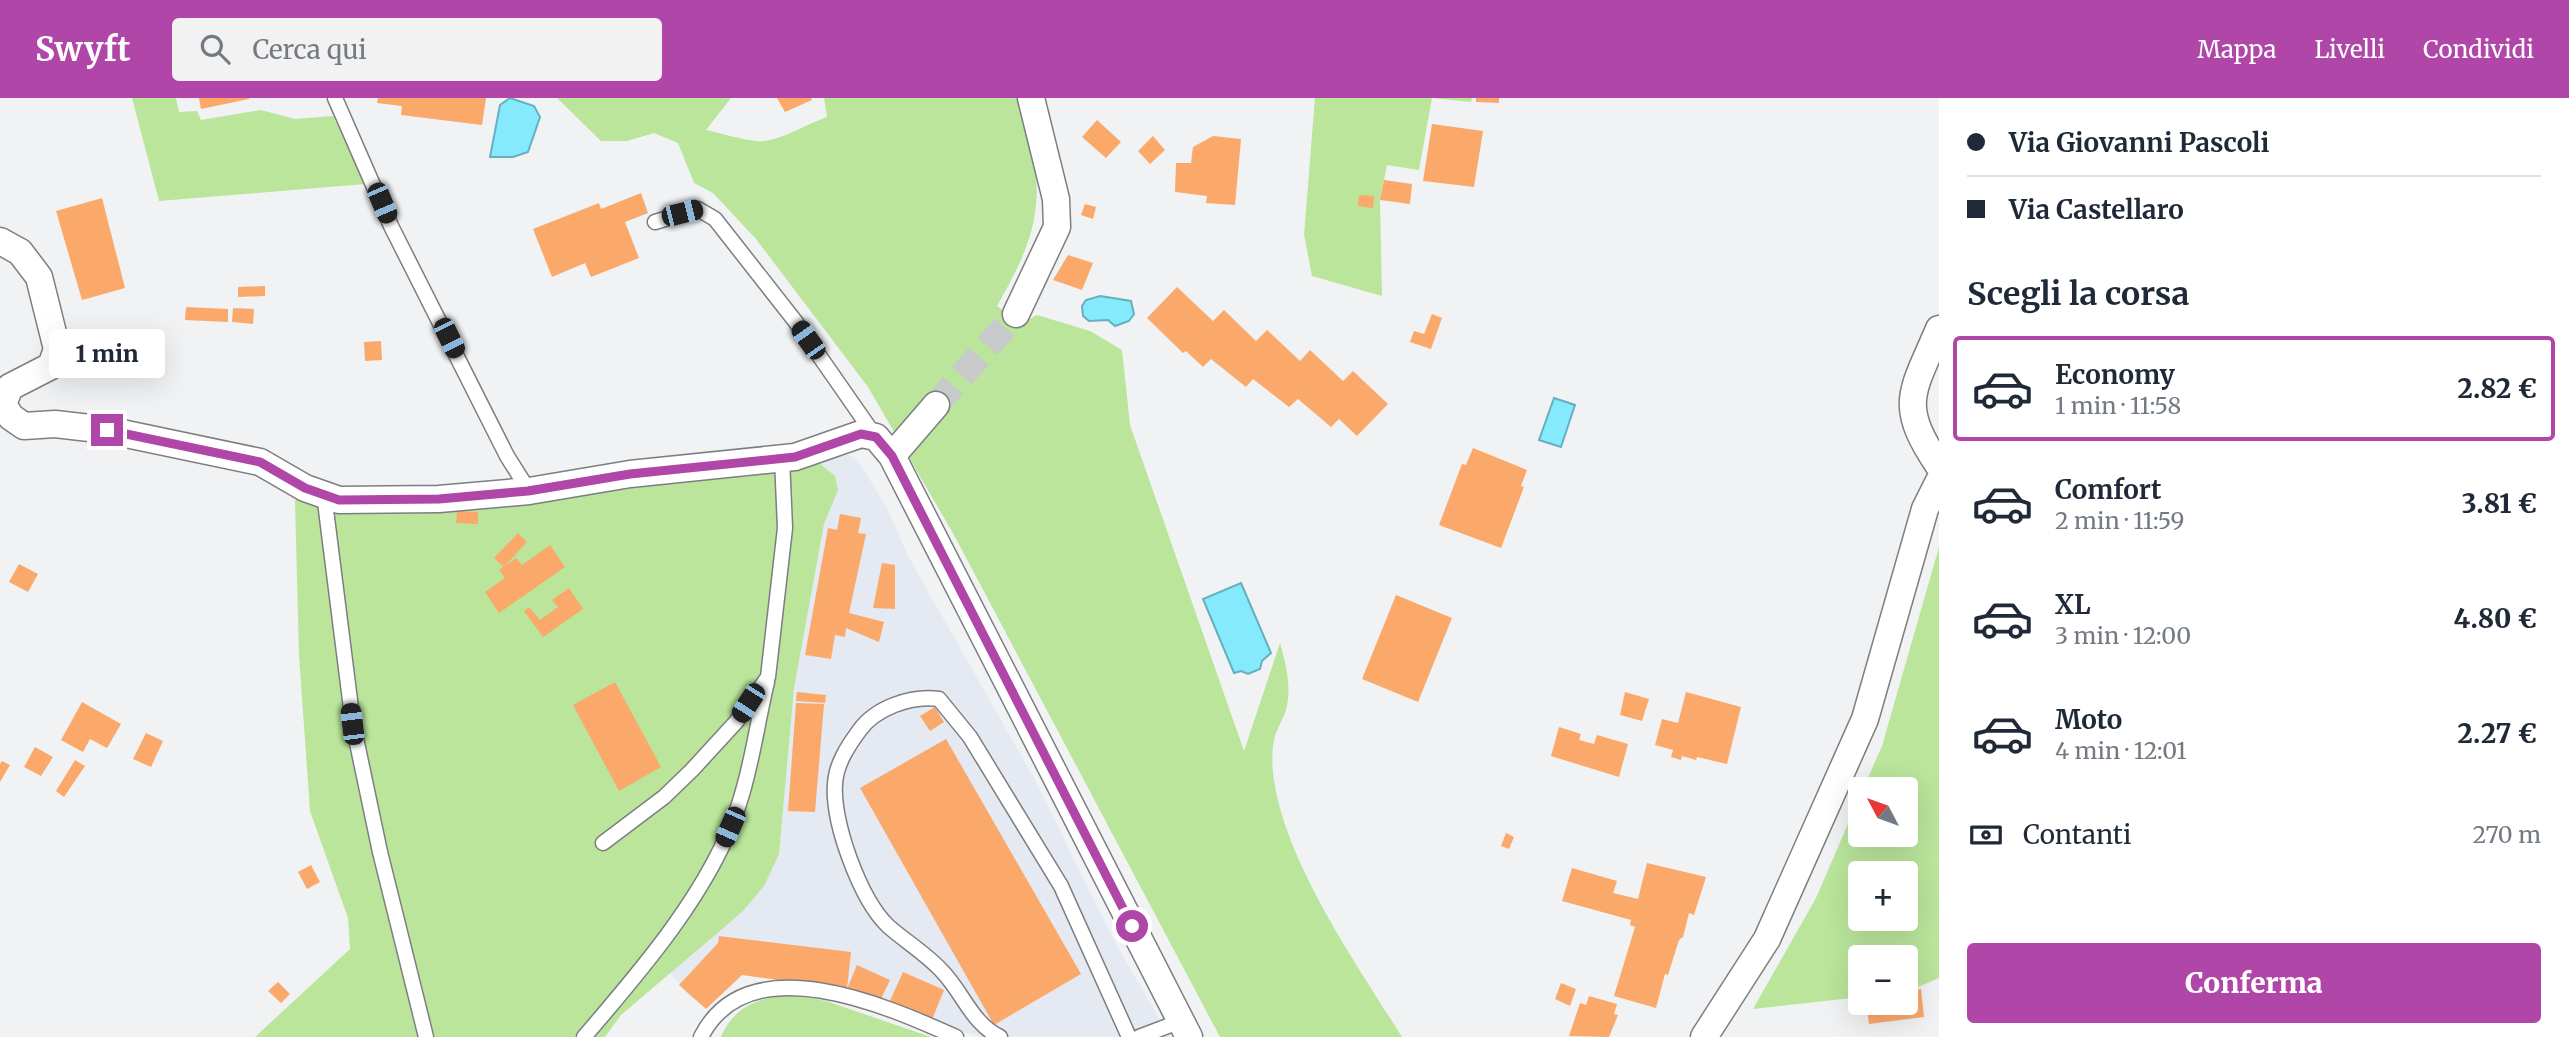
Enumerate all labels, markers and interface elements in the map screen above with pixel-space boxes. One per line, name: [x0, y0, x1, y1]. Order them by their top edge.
search box: [172, 18, 662, 81]
text: Swyft: [35, 29, 130, 70]
icon: search: [196, 30, 234, 68]
text: Cerca qui: [252, 33, 367, 66]
text: Mappa: [2197, 34, 2276, 65]
text: Livelli: [2314, 34, 2385, 65]
text: Condividi: [2423, 34, 2534, 65]
text: Via Giovanni Pascoli: [2009, 126, 2269, 159]
car: [365, 180, 400, 226]
text: Via Castellaro: [2009, 193, 2184, 226]
car: [660, 198, 705, 228]
text: Scegli la corsa: [1967, 274, 2189, 314]
car: [431, 315, 468, 361]
car: [788, 317, 829, 363]
callout: 1 min: [49, 328, 165, 378]
text: 1 min: [75, 339, 139, 368]
icon: car: [1971, 357, 2034, 420]
text: Economy: [2055, 358, 2175, 391]
text: 2.82 €: [2457, 372, 2537, 405]
text: 1 min · 11:58: [2055, 391, 2181, 420]
route end: [91, 414, 123, 446]
icon: car: [1971, 472, 2034, 535]
text: Comfort: [2055, 473, 2161, 506]
text: 3.81 €: [2462, 487, 2537, 520]
text: 2 min · 11:59: [2055, 506, 2184, 535]
icon: car: [1971, 587, 2034, 650]
text: XL: [2055, 588, 2091, 621]
text: 4.80 €: [2454, 602, 2537, 635]
text: 3 min · 12:00: [2055, 621, 2191, 650]
car: [728, 680, 769, 726]
car: [340, 702, 365, 746]
icon: car: [1971, 702, 2034, 765]
text: Moto: [2055, 703, 2122, 736]
text: 2.27 €: [2458, 717, 2537, 750]
text: 4 min · 12:01: [2055, 736, 2187, 765]
north arrow: [1848, 777, 1918, 847]
map controls: [1848, 777, 1918, 1015]
car: [712, 804, 749, 850]
icon: cash: [1967, 816, 2005, 854]
text: Contanti: [2023, 818, 2131, 851]
text: 270 m: [2473, 820, 2541, 849]
button: +: [1848, 861, 1918, 931]
route start: [1116, 910, 1148, 942]
button: Conferma: [1967, 943, 2541, 1023]
button: −: [1848, 945, 1918, 1015]

